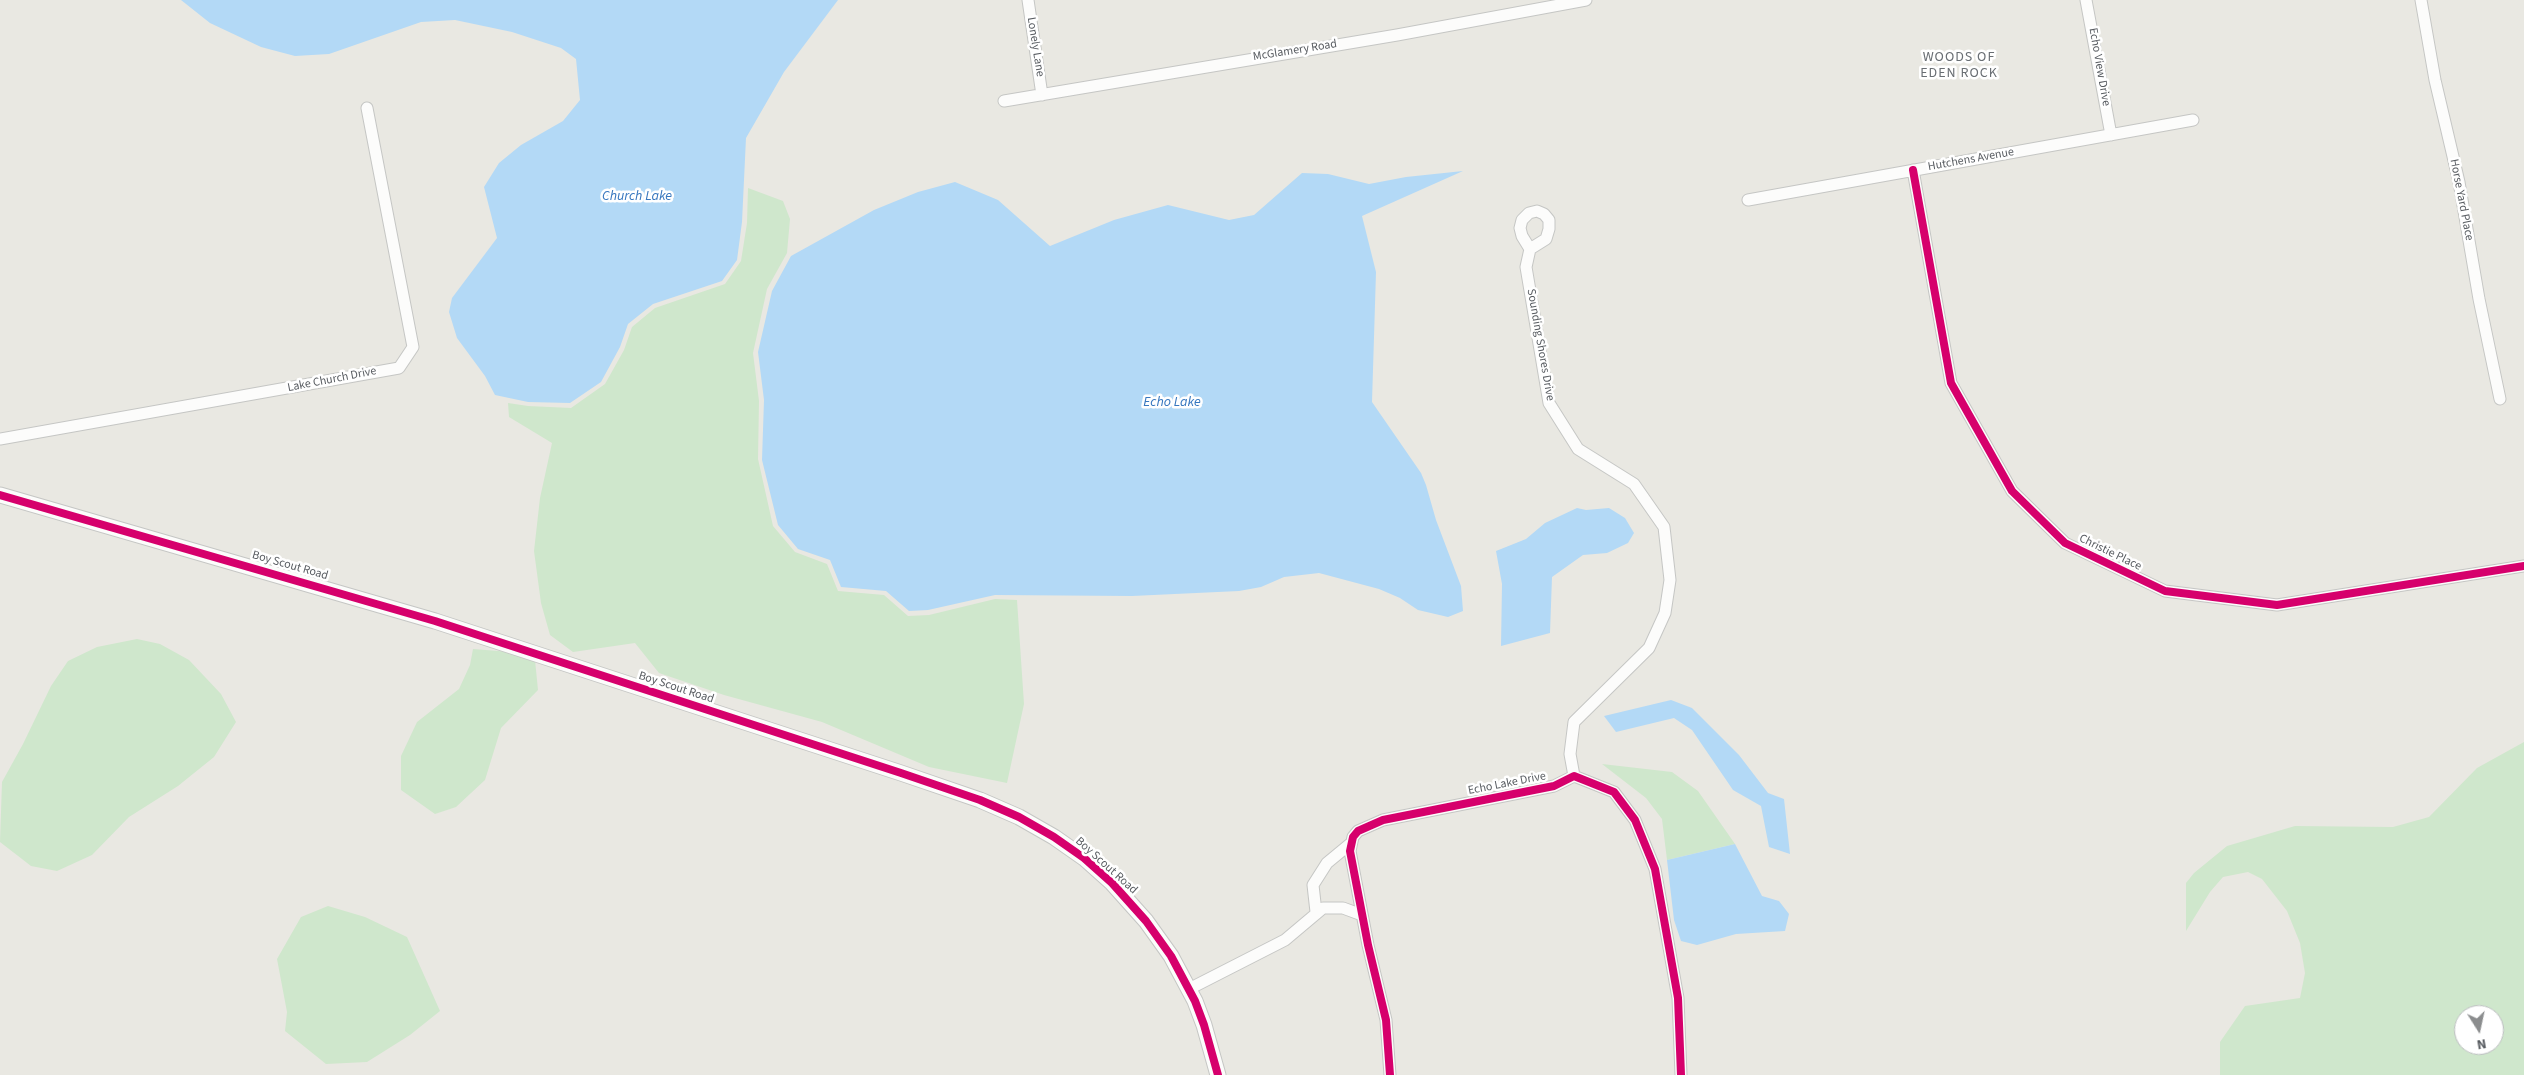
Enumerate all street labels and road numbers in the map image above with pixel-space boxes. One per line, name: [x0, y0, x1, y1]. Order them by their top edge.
street label: Lonely Lane: [1023, 16, 1047, 78]
street label: Echo View Drive: [2085, 27, 2113, 107]
street label: McGlamery Road: [1252, 37, 1338, 65]
street label: Hutchens Avenue: [1927, 145, 2015, 175]
street label: Horse Yard Place: [2446, 158, 2476, 242]
street label: Sounding Shores Drive: [1523, 288, 1557, 402]
street label: Lake Church Drive: [286, 364, 378, 396]
street label: Christie Place: [2076, 532, 2144, 574]
street label: Boy Scout Road: [250, 548, 330, 584]
street label: Boy Scout Road: [636, 669, 716, 707]
street label: Echo Lake Drive: [1467, 769, 1547, 799]
street label: Boy Scout Road: [1072, 834, 1140, 898]

